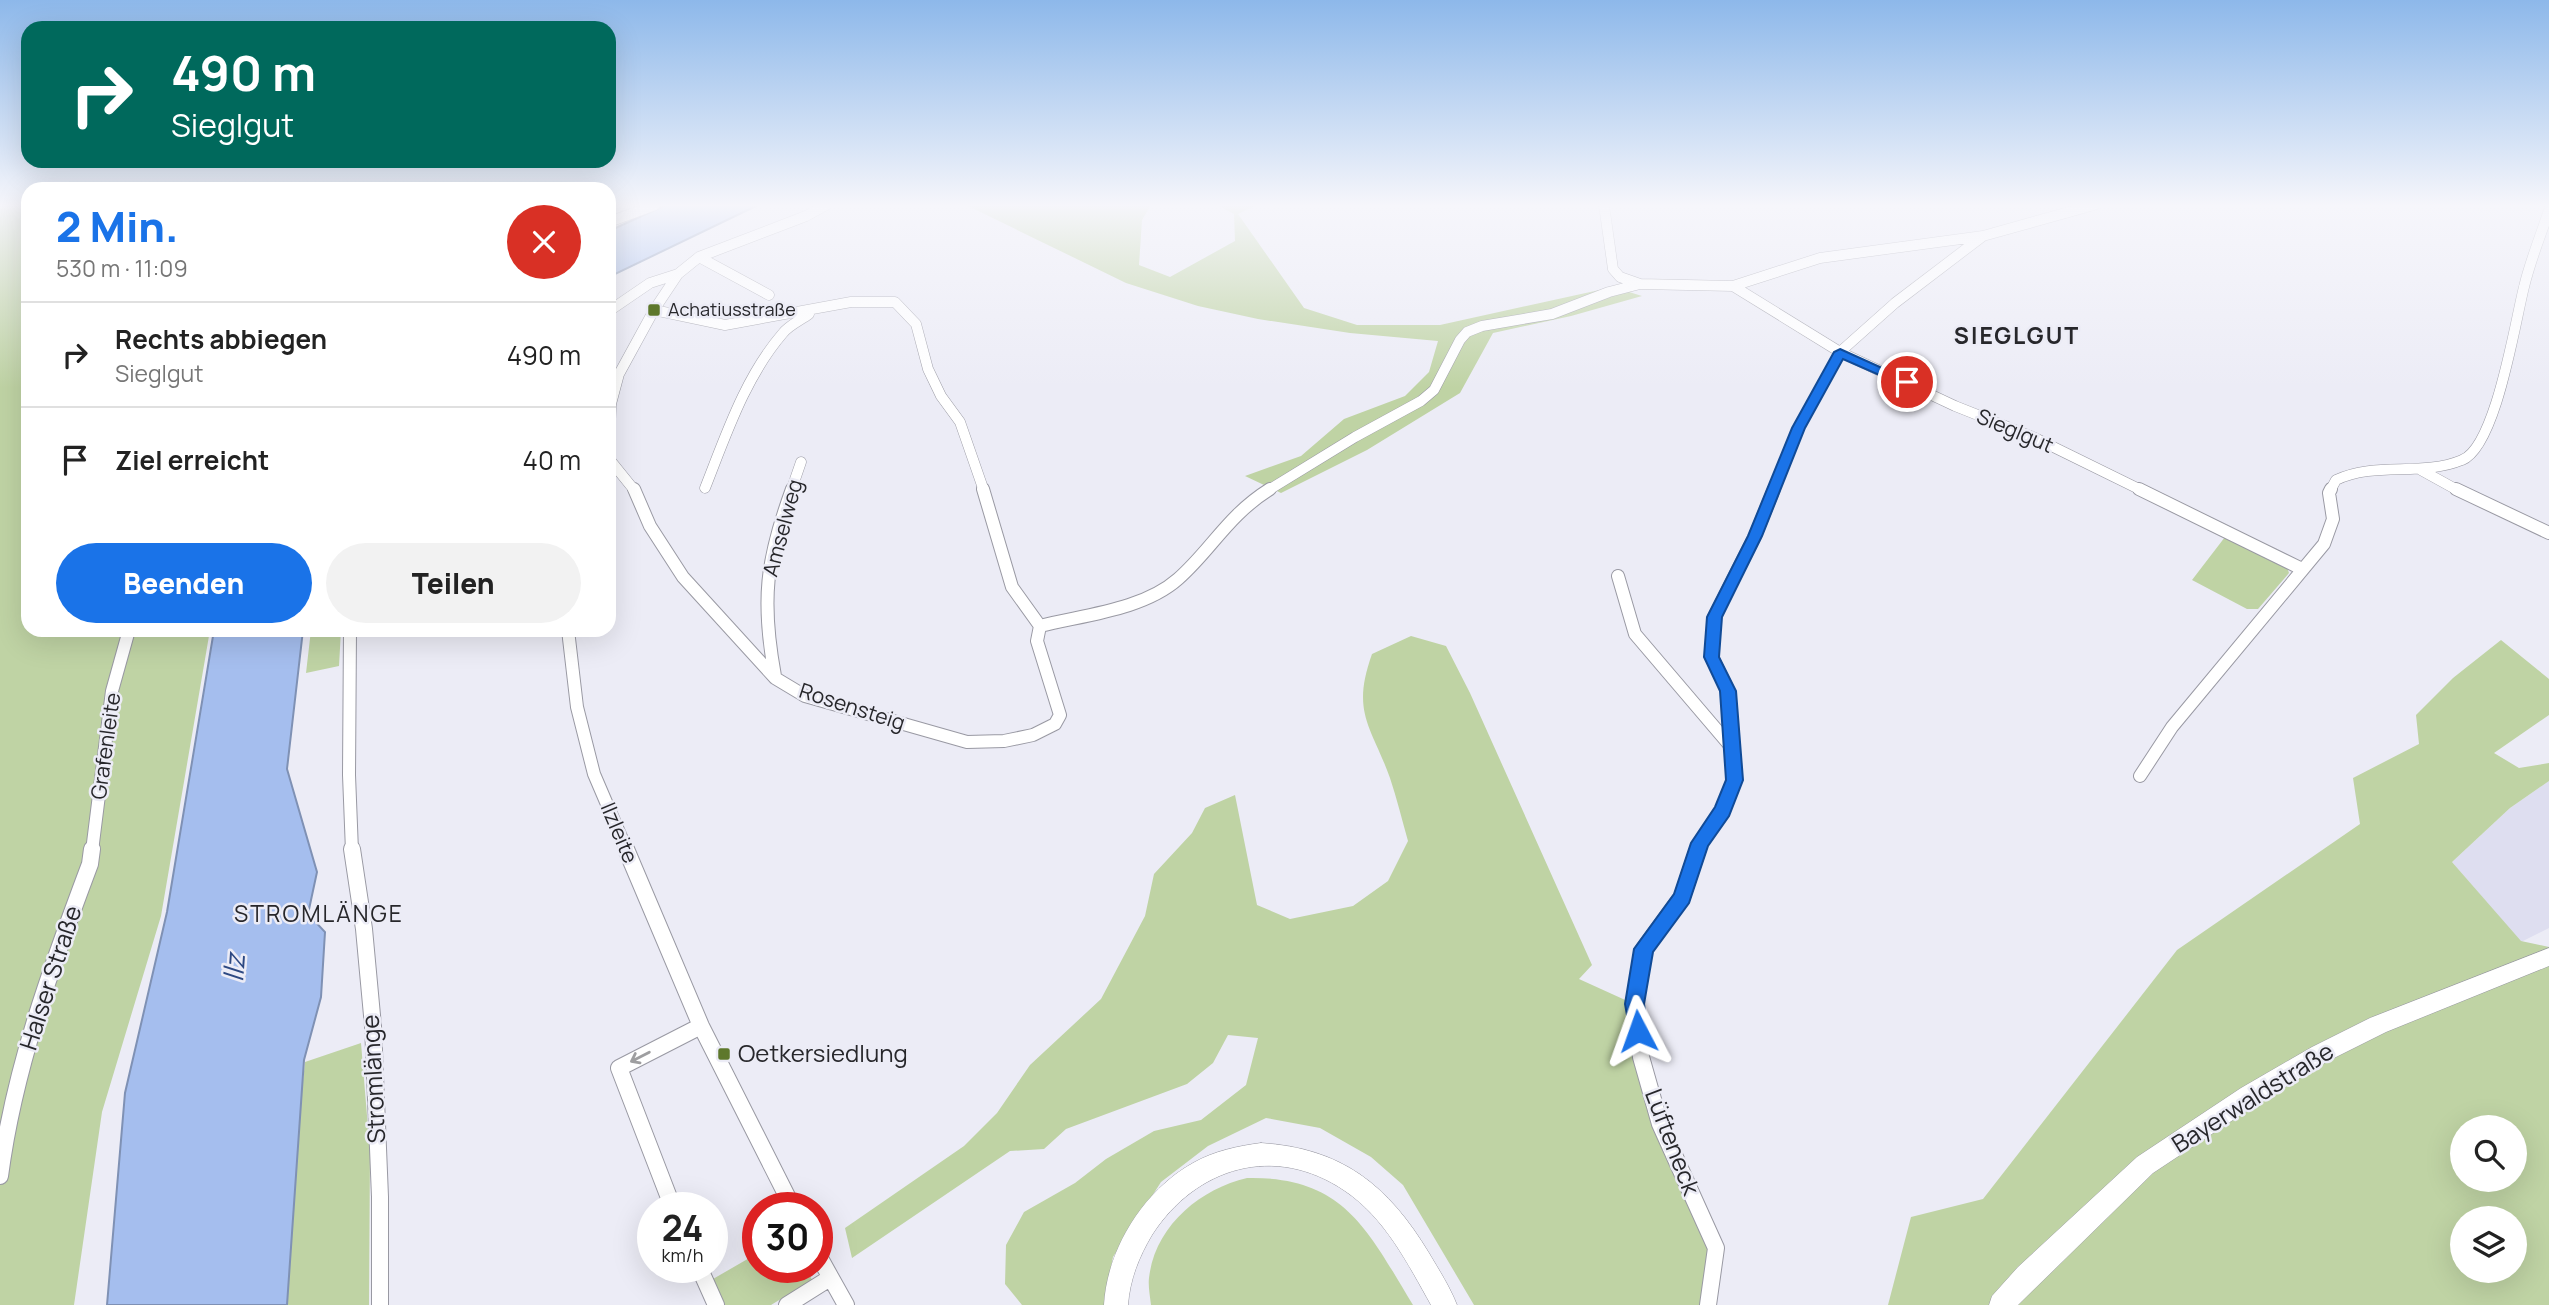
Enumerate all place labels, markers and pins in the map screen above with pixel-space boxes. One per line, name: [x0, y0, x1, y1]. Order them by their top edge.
place label: Achatiusstraße: [668, 297, 796, 321]
marker: Achatiusstraße: [646, 302, 662, 318]
pin: [1877, 352, 1937, 412]
place label: Oetkersiedlung: [738, 1036, 908, 1069]
marker: Oetkersiedlung: [716, 1046, 732, 1062]

